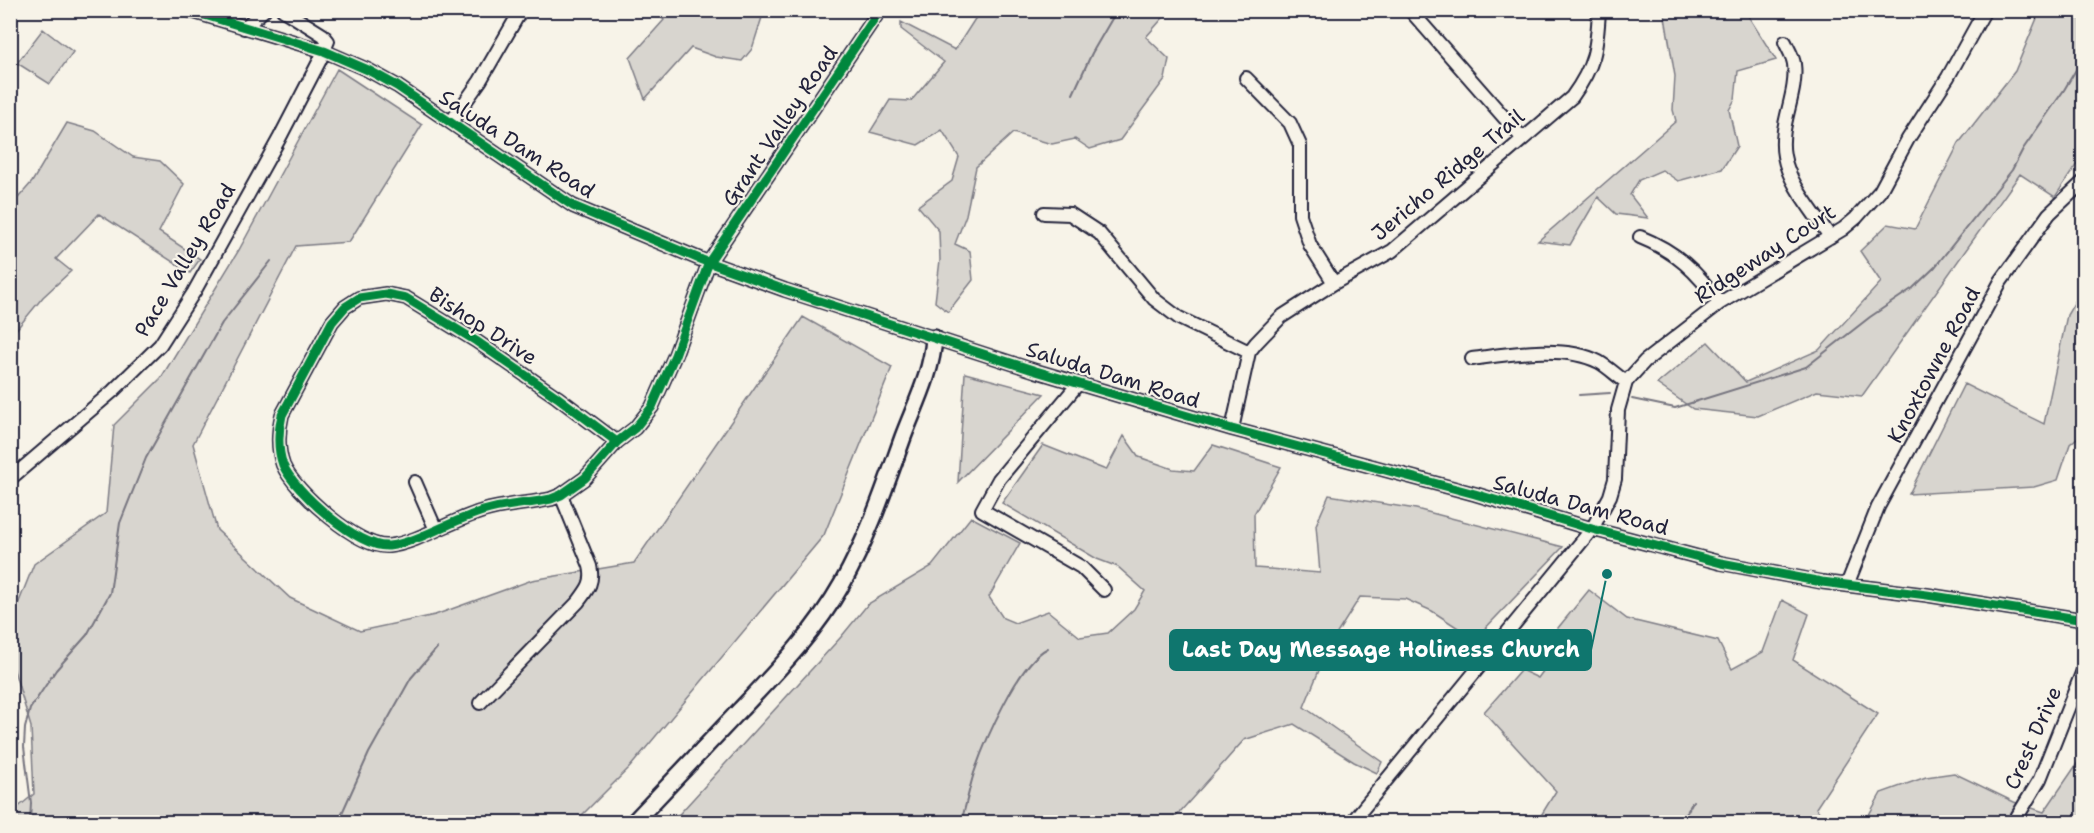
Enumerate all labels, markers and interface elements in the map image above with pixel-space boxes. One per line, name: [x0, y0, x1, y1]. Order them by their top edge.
street label: Grant Valley Road: [716, 40, 844, 212]
street label: Saluda Dam Road: [434, 83, 600, 205]
street label: Jericho Ridge Trail: [1366, 102, 1531, 247]
street label: Pace Valley Road: [128, 178, 242, 342]
street label: Ridgeway Court: [1689, 198, 1841, 310]
street label: Bishop Drive: [423, 280, 543, 372]
street label: Knoxtowne Road: [1881, 282, 1987, 448]
street label: Saluda Dam Road: [1023, 335, 1203, 415]
street label: Saluda Dam Road: [1490, 468, 1672, 542]
callout: Last Day Message Holiness Church: [1170, 630, 1591, 670]
text: Last Day Message Holiness Church: [1182, 635, 1580, 664]
street label: Crest Drive: [1998, 682, 2068, 794]

